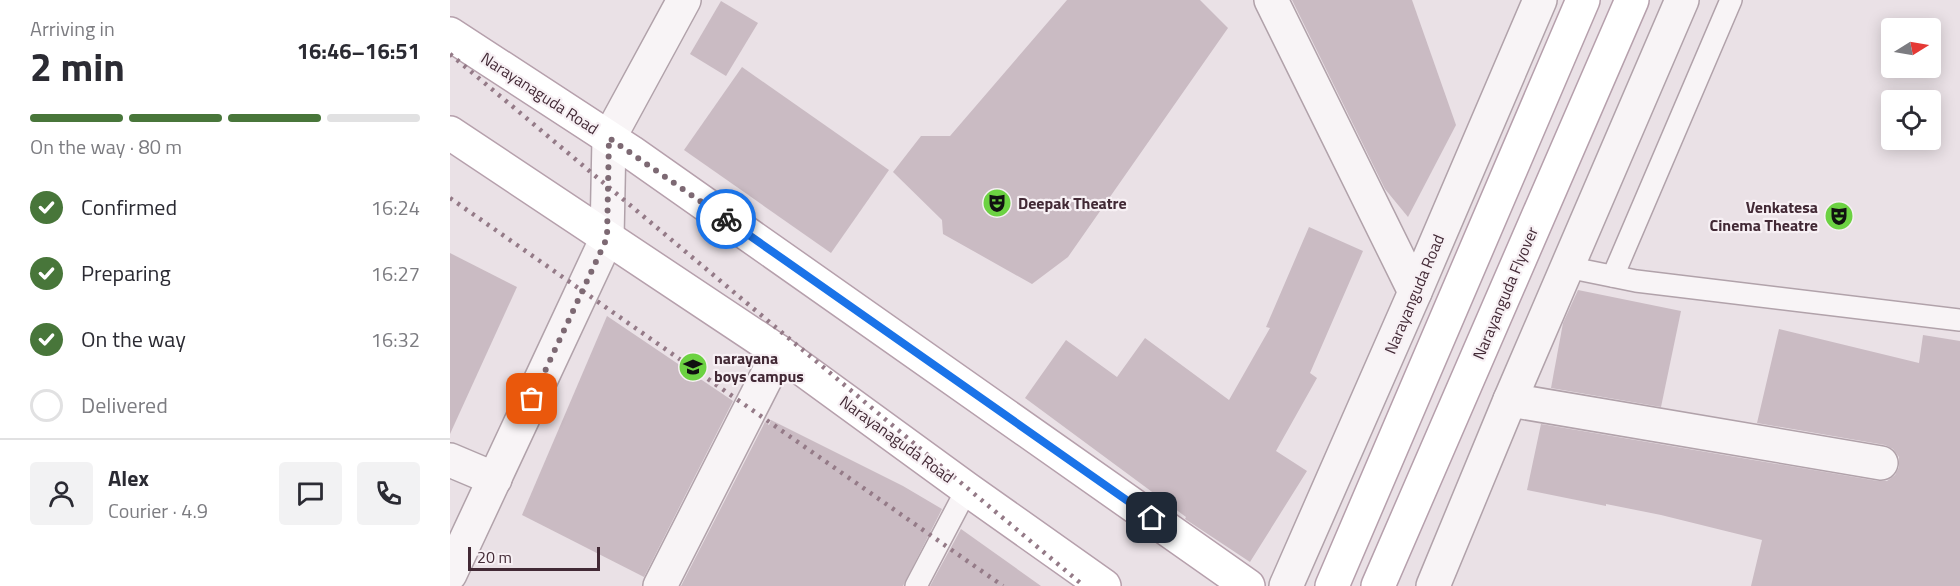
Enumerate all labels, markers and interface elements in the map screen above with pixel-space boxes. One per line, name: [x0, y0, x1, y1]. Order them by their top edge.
text: Arriving in: [30, 13, 115, 44]
north arrow: [1881, 18, 1941, 78]
map controls: [1881, 18, 1941, 150]
text: 16:46–16:51: [297, 34, 420, 68]
text: 2 min: [30, 37, 125, 96]
street label: Narayanaguda Road: [476, 46, 604, 140]
button: locate: [1881, 90, 1941, 150]
text: On the way · 80 m: [30, 131, 182, 162]
theatre icon: Deepak Theatre: [981, 187, 1013, 219]
courier: [696, 189, 756, 249]
text: Confirmed: [81, 190, 177, 224]
icon: check: [30, 191, 63, 224]
place label: Deepak Theatre: [1018, 191, 1127, 215]
text: 16:24: [371, 192, 420, 223]
place label: Venkatesa Cinema Theatre: [1710, 195, 1818, 237]
theatre icon: Venkatesa Cinema Theatre: [1823, 200, 1855, 232]
icon: bike: [710, 203, 743, 236]
street label: Narayanguda Flyover: [1466, 222, 1544, 363]
street label: Narayanguda Road: [1378, 230, 1450, 358]
text: Preparing: [81, 256, 171, 290]
icon: check: [30, 257, 63, 290]
text: 16:27: [371, 258, 420, 289]
text: On the way: [81, 322, 186, 356]
icon: check: [30, 323, 63, 356]
text: 16:32: [371, 324, 420, 355]
place label: narayana boys campus: [714, 346, 804, 388]
school or university icon: narayana boys campus: [677, 351, 709, 383]
pin: [506, 373, 557, 424]
icon: bag: [515, 382, 548, 415]
text: Delivered: [81, 388, 168, 422]
street label: Narayanaguda Road: [835, 389, 959, 489]
text: Alex: [108, 461, 149, 495]
button: person: [30, 462, 93, 525]
button: chat: [279, 462, 342, 525]
button: phone: [357, 462, 420, 525]
pin: [1126, 492, 1177, 543]
text: Courier · 4.9: [108, 495, 208, 526]
icon: home: [1135, 501, 1168, 534]
scale bar: [468, 544, 600, 572]
text: 20 m: [477, 545, 512, 569]

